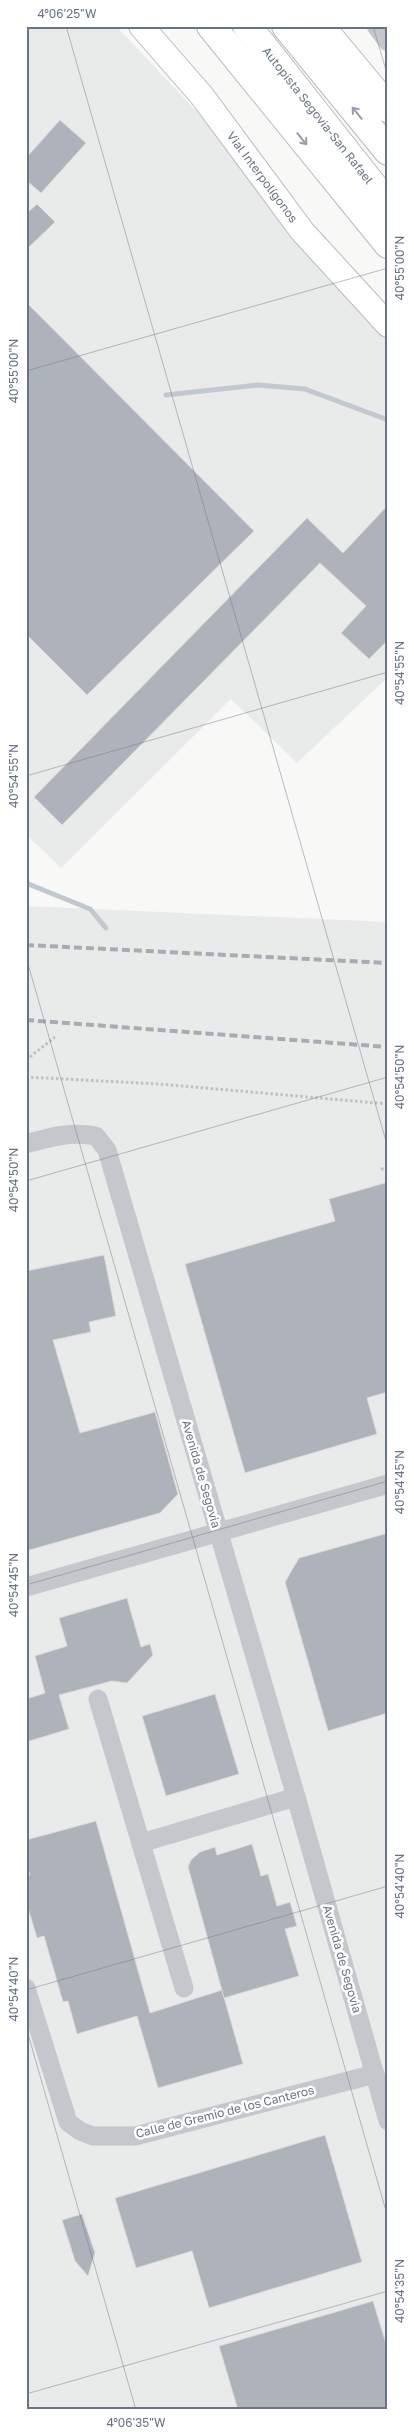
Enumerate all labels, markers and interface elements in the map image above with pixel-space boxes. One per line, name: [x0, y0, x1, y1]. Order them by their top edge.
text: 4°06'25"W: [37, 6, 97, 21]
street label: Autopista Segovia-San Rafael: [259, 44, 377, 187]
one-way arrow: [351, 107, 362, 120]
street label: Vial Interpolígonos: [224, 128, 301, 225]
one-way arrow: [296, 132, 307, 145]
text: 40°55'00"N: [392, 236, 407, 300]
text: 40°55'00"N: [6, 339, 21, 403]
text: 40°54'55"N: [392, 641, 407, 705]
text: 40°54'55"N: [6, 744, 21, 808]
text: 40°54'50"N: [392, 1045, 407, 1109]
text: 40°54'50"N: [6, 1148, 21, 1212]
street label: Avenida de Segovia: [179, 1418, 224, 1530]
text: 40°54'45"N: [392, 1450, 407, 1514]
text: 40°54'45"N: [6, 1553, 21, 1617]
text: 40°54'40"N: [392, 1854, 407, 1918]
street label: Avenida de Segovia: [320, 1903, 365, 2015]
text: 40°54'40"N: [6, 1957, 21, 2021]
street label: Calle de Gremio de los Canteros: [134, 2082, 316, 2141]
text: 40°54'35"N: [392, 2259, 407, 2323]
text: 4°06'35"W: [106, 2415, 166, 2430]

